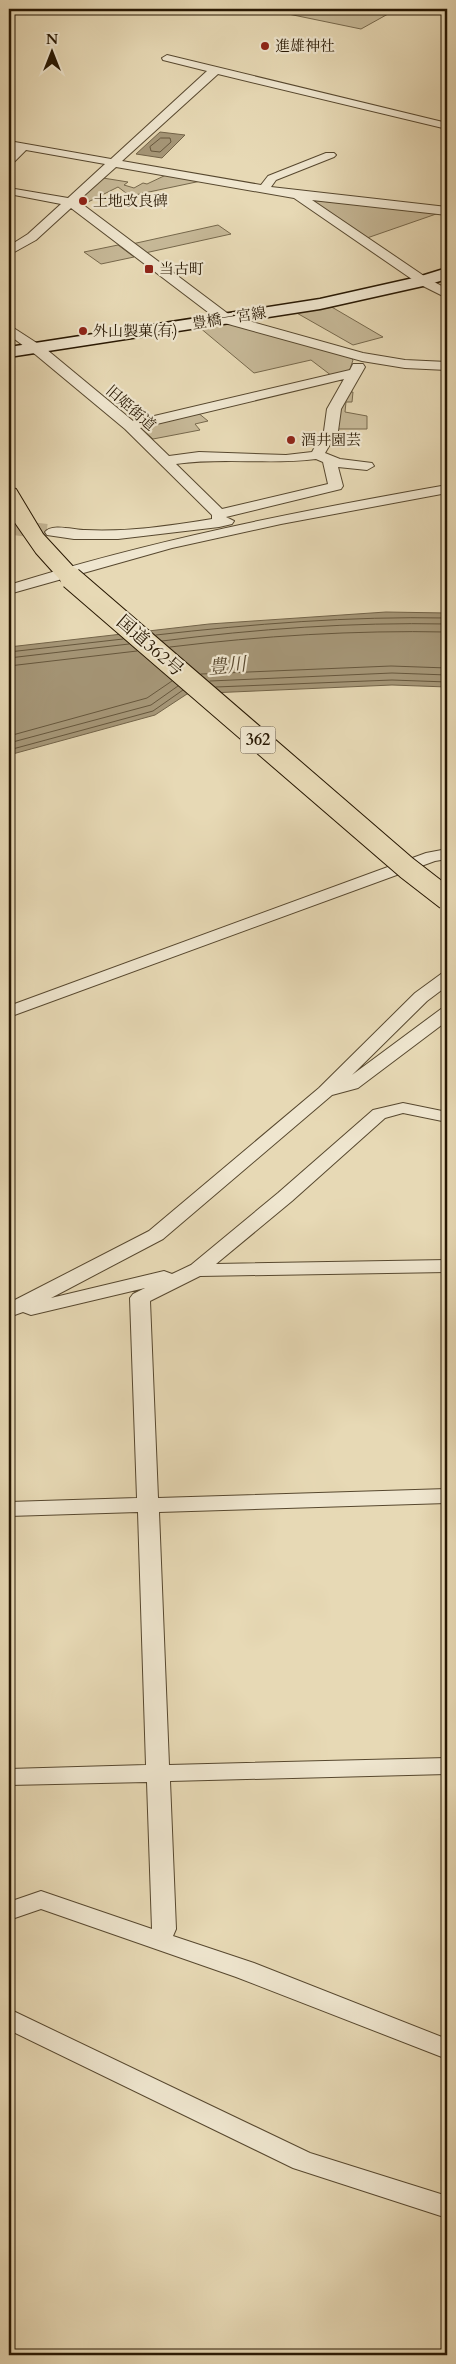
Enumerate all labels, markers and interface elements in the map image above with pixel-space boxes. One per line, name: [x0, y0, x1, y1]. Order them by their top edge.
north arrow: [28, 28, 78, 78]
text: N: [46, 30, 58, 49]
place label: 進雄神社: [275, 36, 335, 56]
marker: 進雄神社: [259, 40, 271, 52]
place label: 土地改良碑: [93, 191, 168, 211]
marker: 土地改良碑: [77, 195, 89, 207]
place label: 当古町: [159, 259, 204, 279]
marker: 当古町: [143, 263, 155, 275]
street label: 豊橋一宮線: [190, 302, 268, 334]
place label: 外山製菓(有): [93, 321, 178, 341]
marker: 外山製菓(有): [77, 325, 89, 337]
street label: 旧姫街道: [102, 381, 160, 435]
place label: 酒井園芸: [301, 430, 361, 450]
marker: 酒井園芸: [285, 434, 297, 446]
street label: 国道362号: [111, 610, 189, 682]
water label: 豊川: [207, 651, 249, 681]
road number: 362: [240, 726, 276, 754]

